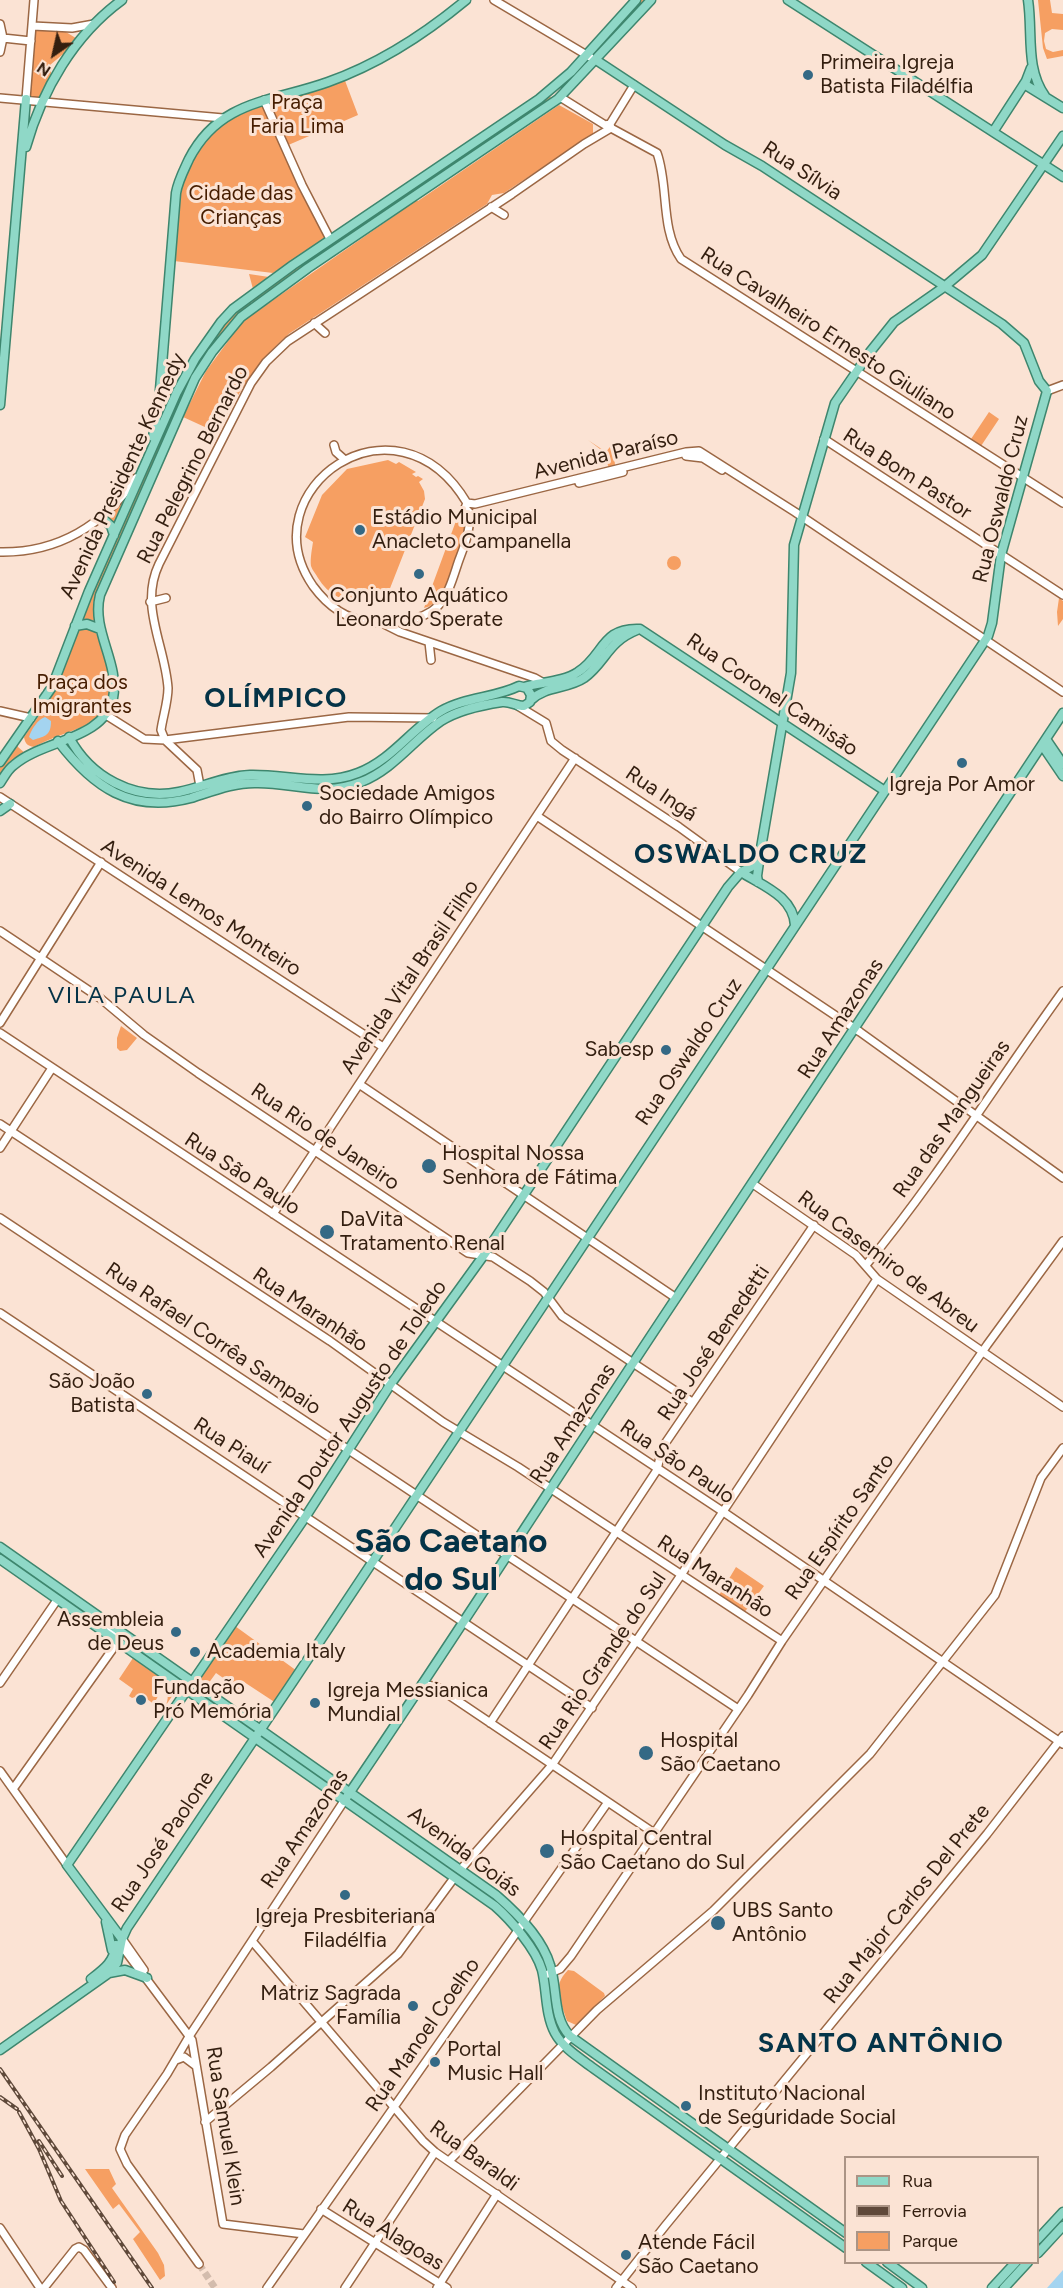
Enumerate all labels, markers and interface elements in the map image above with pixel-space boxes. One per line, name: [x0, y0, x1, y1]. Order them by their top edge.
north arrow: [24, 24, 84, 84]
place label: Primeira Igreja Batista Filadélfia: [820, 50, 973, 100]
text: N: [33, 58, 54, 81]
marker: Primeira Igreja Batista Filadélfia: [801, 68, 815, 82]
park label: Praça Faria Lima: [250, 90, 344, 140]
street label: Rua Sílvia: [758, 136, 846, 206]
park label: Cidade das Crianças: [189, 181, 293, 231]
street label: Rua Cavalheiro Ernesto Giuliano: [696, 242, 960, 426]
street label: Avenida Presidente Kennedy: [55, 349, 191, 603]
street label: Rua Pelegrino Bernardo: [132, 362, 254, 568]
street label: Rua Oswaldo Cruz: [968, 412, 1034, 586]
street label: Rua Bom Pastor: [838, 423, 976, 525]
street label: Avenida Paraíso: [531, 425, 681, 485]
place label: Estádio Municipal Anacleto Campanella: [372, 505, 571, 555]
marker: Estádio Municipal Anacleto Campanella: [353, 523, 367, 537]
marker: Conjunto Aquático Leonardo Sperate: [412, 567, 426, 581]
place label: Conjunto Aquático Leonardo Sperate: [330, 583, 508, 633]
street label: Rua Coronel Camisão: [681, 628, 863, 762]
park label: Praça dos Imigrantes: [32, 670, 132, 720]
district label: OLÍMPICO: [204, 683, 348, 715]
marker: Igreja Por Amor: [955, 756, 969, 770]
street label: Rua Ingá: [620, 761, 702, 827]
place label: Igreja Por Amor: [889, 772, 1035, 798]
place label: Sociedade Amigos do Bairro Olímpico: [319, 781, 495, 831]
marker: Sociedade Amigos do Bairro Olímpico: [300, 799, 314, 813]
street label: Avenida Lemos Monteiro: [96, 834, 306, 982]
district label: OSWALDO CRUZ: [634, 839, 868, 871]
street label: Avenida Vital Brasil Filho: [336, 875, 484, 1079]
street label: Rua Amazonas: [793, 954, 889, 1084]
street label: Rua Oswaldo Cruz: [630, 974, 748, 1130]
district label: VILA PAULA: [48, 982, 196, 1010]
street label: Rua das Mangueiras: [888, 1035, 1016, 1203]
place label: Sabesp: [584, 1037, 654, 1063]
marker: Sabesp: [659, 1043, 673, 1057]
street label: Rua Rio de Janeiro: [246, 1078, 404, 1196]
street label: Rua São Paulo: [179, 1127, 305, 1221]
place label: Hospital Nossa Senhora de Fátima: [442, 1141, 617, 1191]
marker: Hospital Nossa Senhora de Fátima: [420, 1157, 438, 1175]
street label: Rua Casemiro de Abreu: [792, 1185, 984, 1339]
place label: DaVita Tratamento Renal: [340, 1207, 505, 1257]
marker: DaVita Tratamento Renal: [318, 1223, 336, 1241]
street label: Rua Rafael Corrêa Sampaio: [100, 1257, 326, 1421]
street label: Rua José Benedetti: [653, 1260, 775, 1426]
street label: Rua Maranhão: [248, 1262, 372, 1358]
street label: Avenida Doutor Augusto de Toledo: [248, 1276, 452, 1562]
street label: Rua Amazonas: [525, 1359, 621, 1489]
place label: São João Batista: [48, 1369, 135, 1419]
marker: São João Batista: [140, 1387, 154, 1401]
street label: Rua Piauí: [188, 1412, 274, 1480]
street label: Rua São Paulo: [615, 1414, 739, 1510]
street label: Rua Espírito Santo: [780, 1449, 900, 1605]
district label: São Caetano do Sul: [355, 1522, 547, 1600]
street label: Rua Maranhão: [652, 1530, 778, 1624]
street label: Rua Rio Grande do Sul: [534, 1567, 672, 1755]
place label: Assembleia de Deus: [57, 1607, 164, 1657]
marker: Assembleia de Deus: [169, 1625, 183, 1639]
place label: Academia Italy: [207, 1639, 346, 1665]
marker: Academia Italy: [188, 1645, 202, 1659]
place label: Fundação Pró Memória: [153, 1675, 271, 1725]
place label: Igreja Messianica Mundial: [327, 1678, 488, 1728]
marker: Fundação Pró Memória: [134, 1693, 148, 1707]
marker: Igreja Messianica Mundial: [308, 1696, 322, 1710]
place label: Hospital São Caetano: [660, 1728, 781, 1778]
marker: Hospital São Caetano: [637, 1744, 655, 1762]
street label: Rua Amazonas: [256, 1765, 354, 1893]
street label: Rua José Paolone: [106, 1767, 220, 1917]
street label: Rua Major Carlos Del Prete: [819, 1799, 995, 2009]
street label: Avenida Goiás: [403, 1801, 525, 1903]
place label: Hospital Central São Caetano do Sul: [560, 1826, 745, 1876]
marker: Hospital Central São Caetano do Sul: [538, 1842, 556, 1860]
marker: Igreja Presbiteriana Filadélfia: [338, 1888, 352, 1902]
place label: UBS Santo Antônio: [732, 1898, 833, 1948]
place label: Igreja Presbiteriana Filadélfia: [255, 1904, 435, 1954]
marker: UBS Santo Antônio: [709, 1914, 727, 1932]
street label: Rua Manoel Coelho: [361, 1953, 485, 2117]
place label: Matriz Sagrada Família: [260, 1981, 401, 2031]
marker: Matriz Sagrada Família: [406, 1999, 420, 2013]
district label: SANTO ANTÔNIO: [758, 2028, 1004, 2060]
place label: Portal Music Hall: [447, 2037, 543, 2087]
street label: Rua Samuel Klein: [200, 2045, 250, 2207]
marker: Portal Music Hall: [428, 2055, 442, 2069]
place label: Instituto Nacional de Seguridade Social: [698, 2081, 896, 2131]
marker: Instituto Nacional de Seguridade Social: [679, 2099, 693, 2113]
street label: Rua Baraldi: [425, 2115, 523, 2197]
legend: [844, 2156, 1039, 2264]
text: Rua: [902, 2170, 933, 2192]
street label: Rua Alagoas: [337, 2194, 449, 2276]
text: Ferrovia: [902, 2200, 967, 2222]
place label: Atende Fácil São Caetano: [638, 2230, 759, 2280]
text: Parque: [902, 2230, 958, 2252]
marker: Atende Fácil São Caetano: [619, 2248, 633, 2262]

